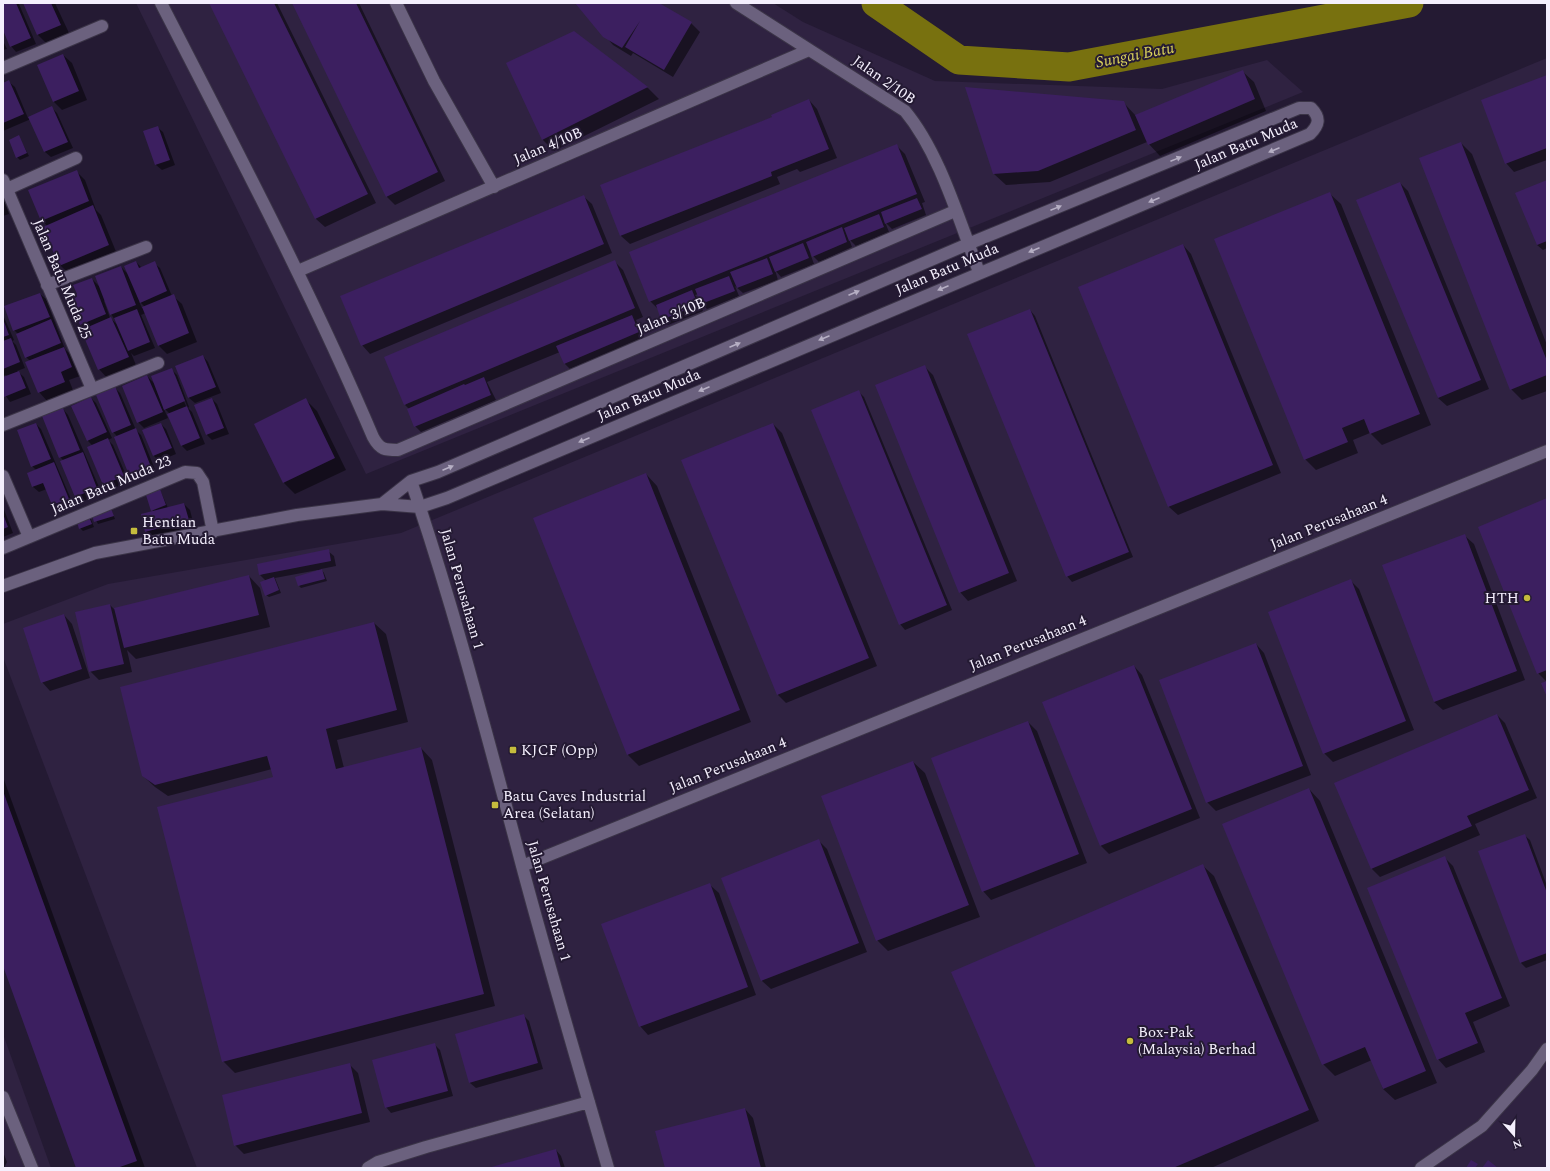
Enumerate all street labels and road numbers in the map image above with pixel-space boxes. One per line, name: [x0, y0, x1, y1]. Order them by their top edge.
street label: Jalan 2/10B: [847, 50, 921, 110]
street label: Jalan Batu Muda: [1191, 112, 1302, 176]
street label: Jalan 4/10B: [510, 121, 586, 171]
street label: Jalan Batu Muda 25: [26, 215, 98, 343]
street label: Jalan Batu Muda: [892, 237, 1003, 301]
street label: Jalan 3/10B: [633, 291, 709, 341]
street label: Jalan Batu Muda: [594, 363, 705, 427]
street label: Jalan Batu Muda 23: [47, 449, 175, 521]
street label: Jalan Perusahaan 4: [1267, 488, 1392, 556]
street label: Jalan Perusahaan 1: [434, 526, 490, 652]
street label: Jalan Perusahaan 4: [966, 609, 1091, 677]
street label: Jalan Perusahaan 4: [666, 731, 791, 799]
street label: Jalan Perusahaan 1: [521, 838, 577, 964]

